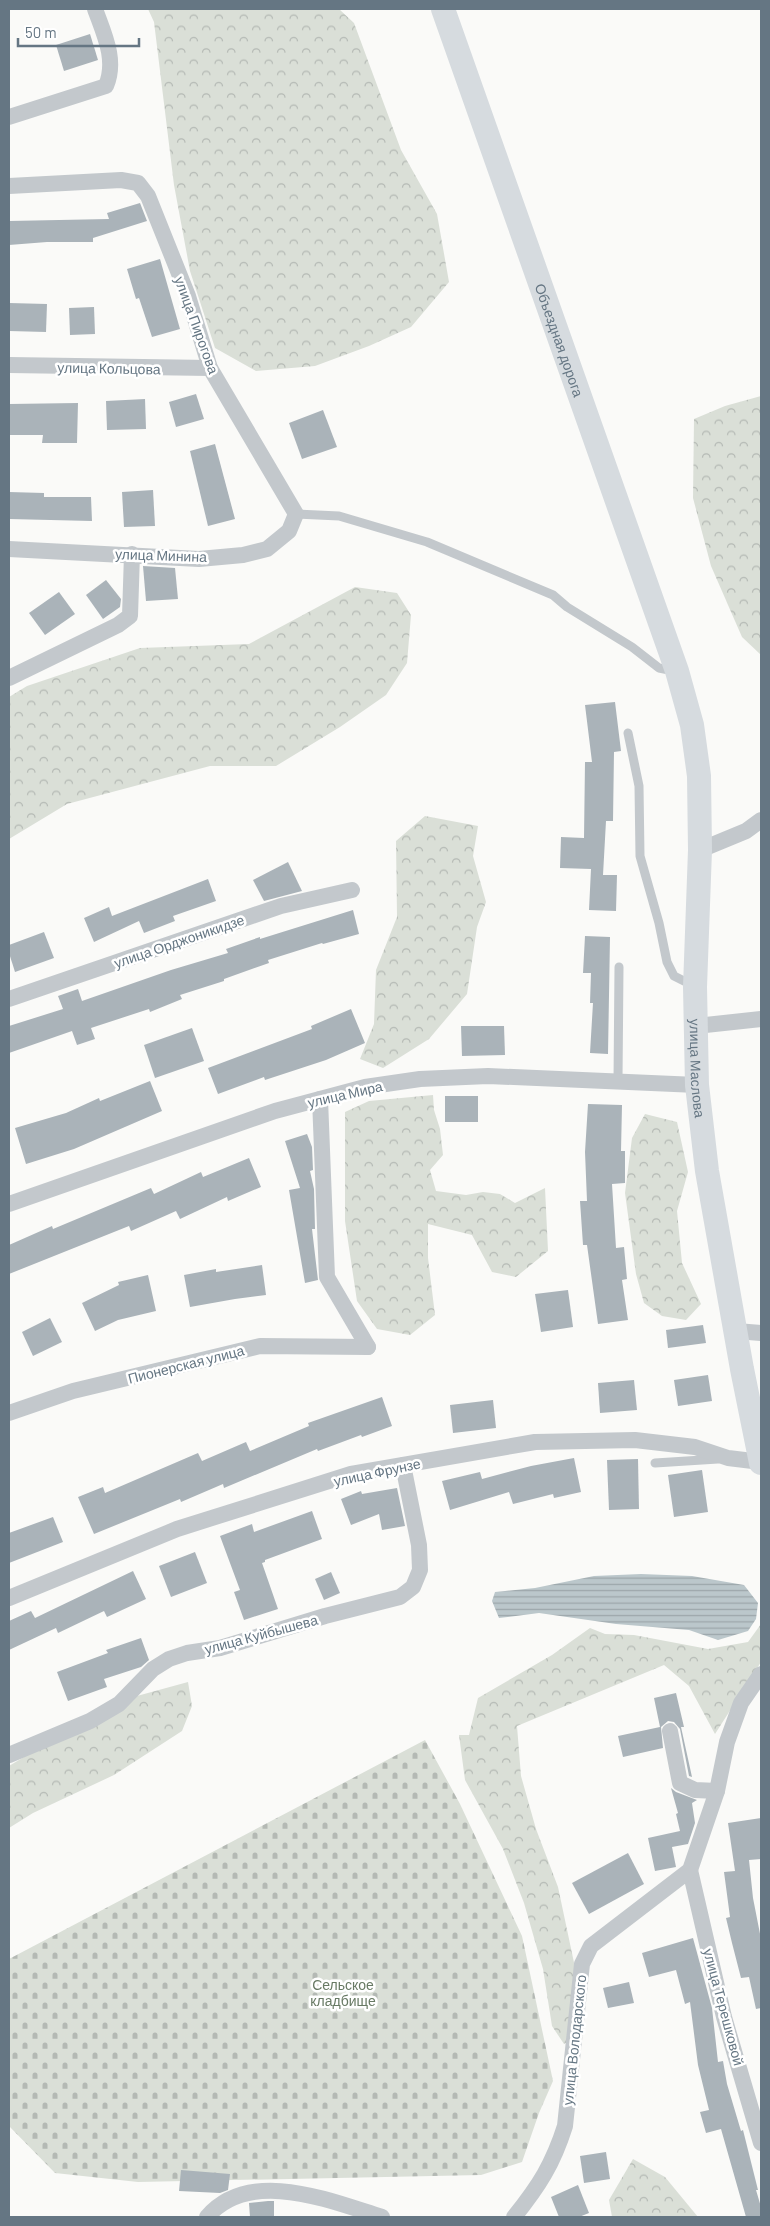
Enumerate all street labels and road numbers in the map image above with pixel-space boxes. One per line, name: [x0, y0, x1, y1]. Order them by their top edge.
street label: улица Пирогова: [172, 274, 223, 376]
street label: Объездная дорога: [532, 281, 588, 399]
street label: улица Кольцова: [57, 359, 161, 377]
street label: улица Минина: [115, 545, 207, 565]
street label: улица Орджоникидзе: [112, 911, 247, 971]
street label: улица Маслова: [687, 1018, 709, 1119]
street label: улица Мира: [306, 1077, 384, 1111]
street label: Пионерская улица: [126, 1341, 246, 1387]
street label: улица Фрунзе: [332, 1454, 422, 1489]
street label: улица Куйбышева: [203, 1611, 320, 1657]
street label: улица Терешковой: [700, 1947, 748, 2067]
street label: улица Володарского: [559, 1974, 589, 2106]

